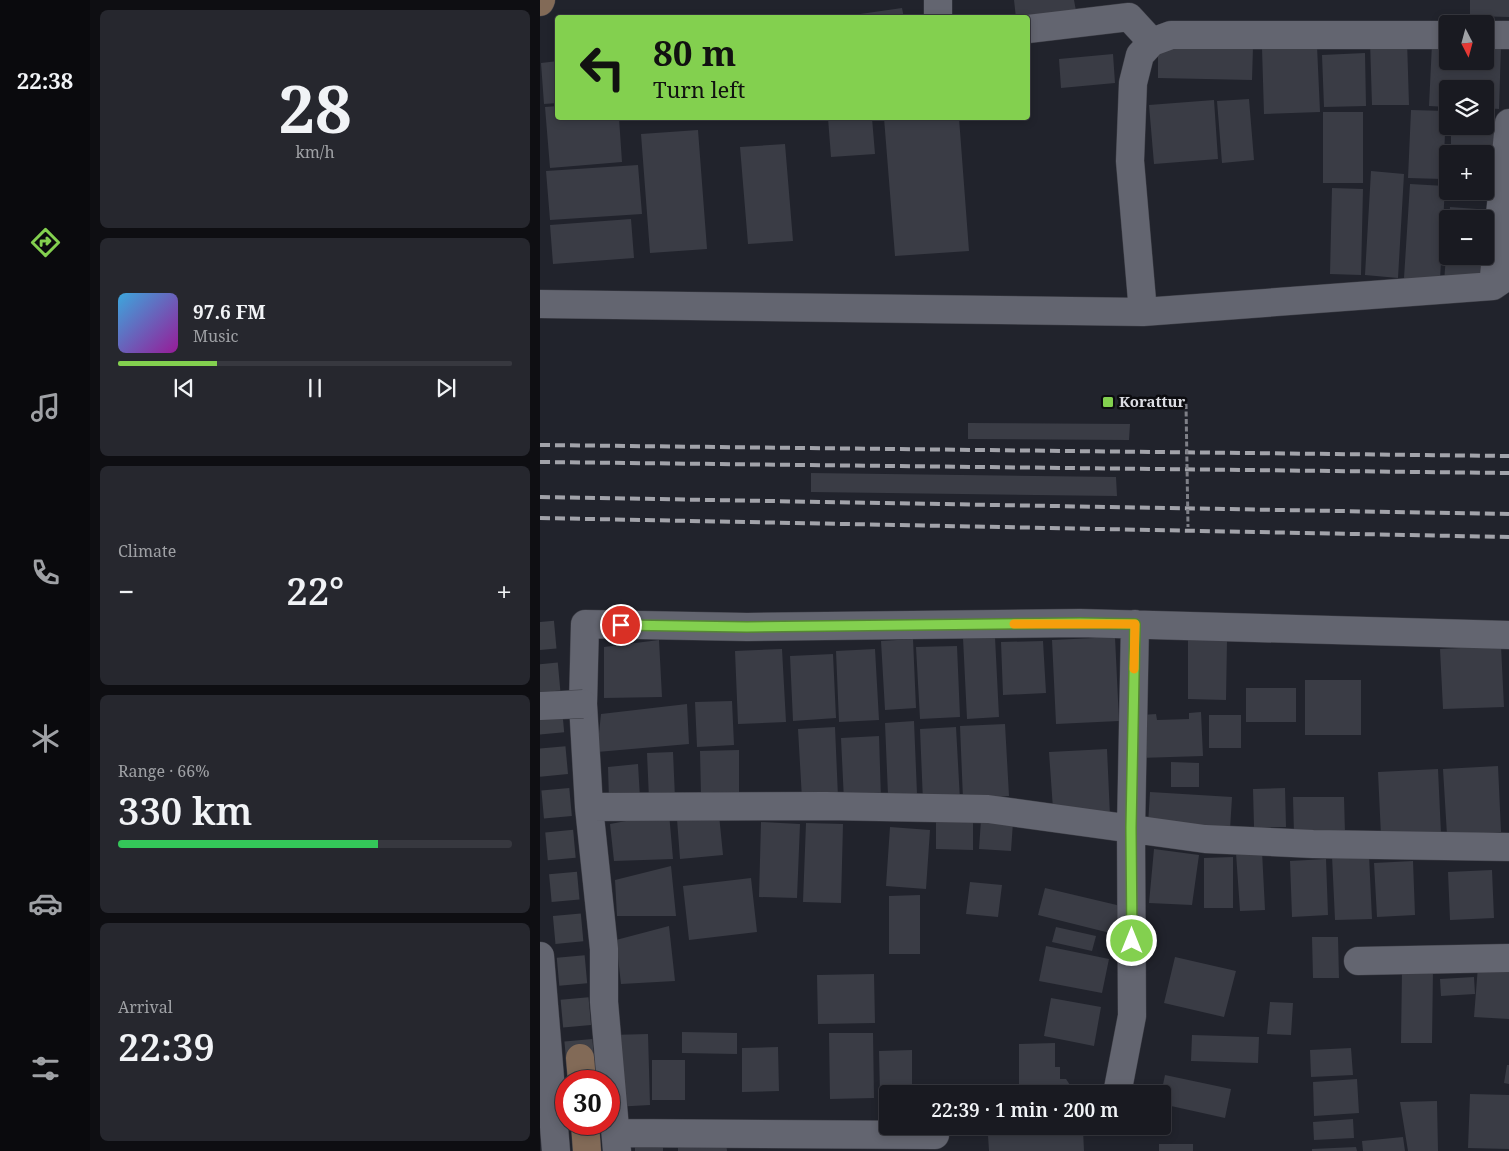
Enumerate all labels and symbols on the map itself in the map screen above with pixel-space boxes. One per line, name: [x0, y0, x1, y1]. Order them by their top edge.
north arrow: [1439, 15, 1494, 70]
place label: Korattur: [1119, 391, 1186, 411]
marker: Korattur: [1101, 395, 1115, 409]
pin: [600, 604, 642, 646]
position arrow: [1105, 914, 1157, 966]
speed limit sign: 30: [555, 1070, 620, 1135]

